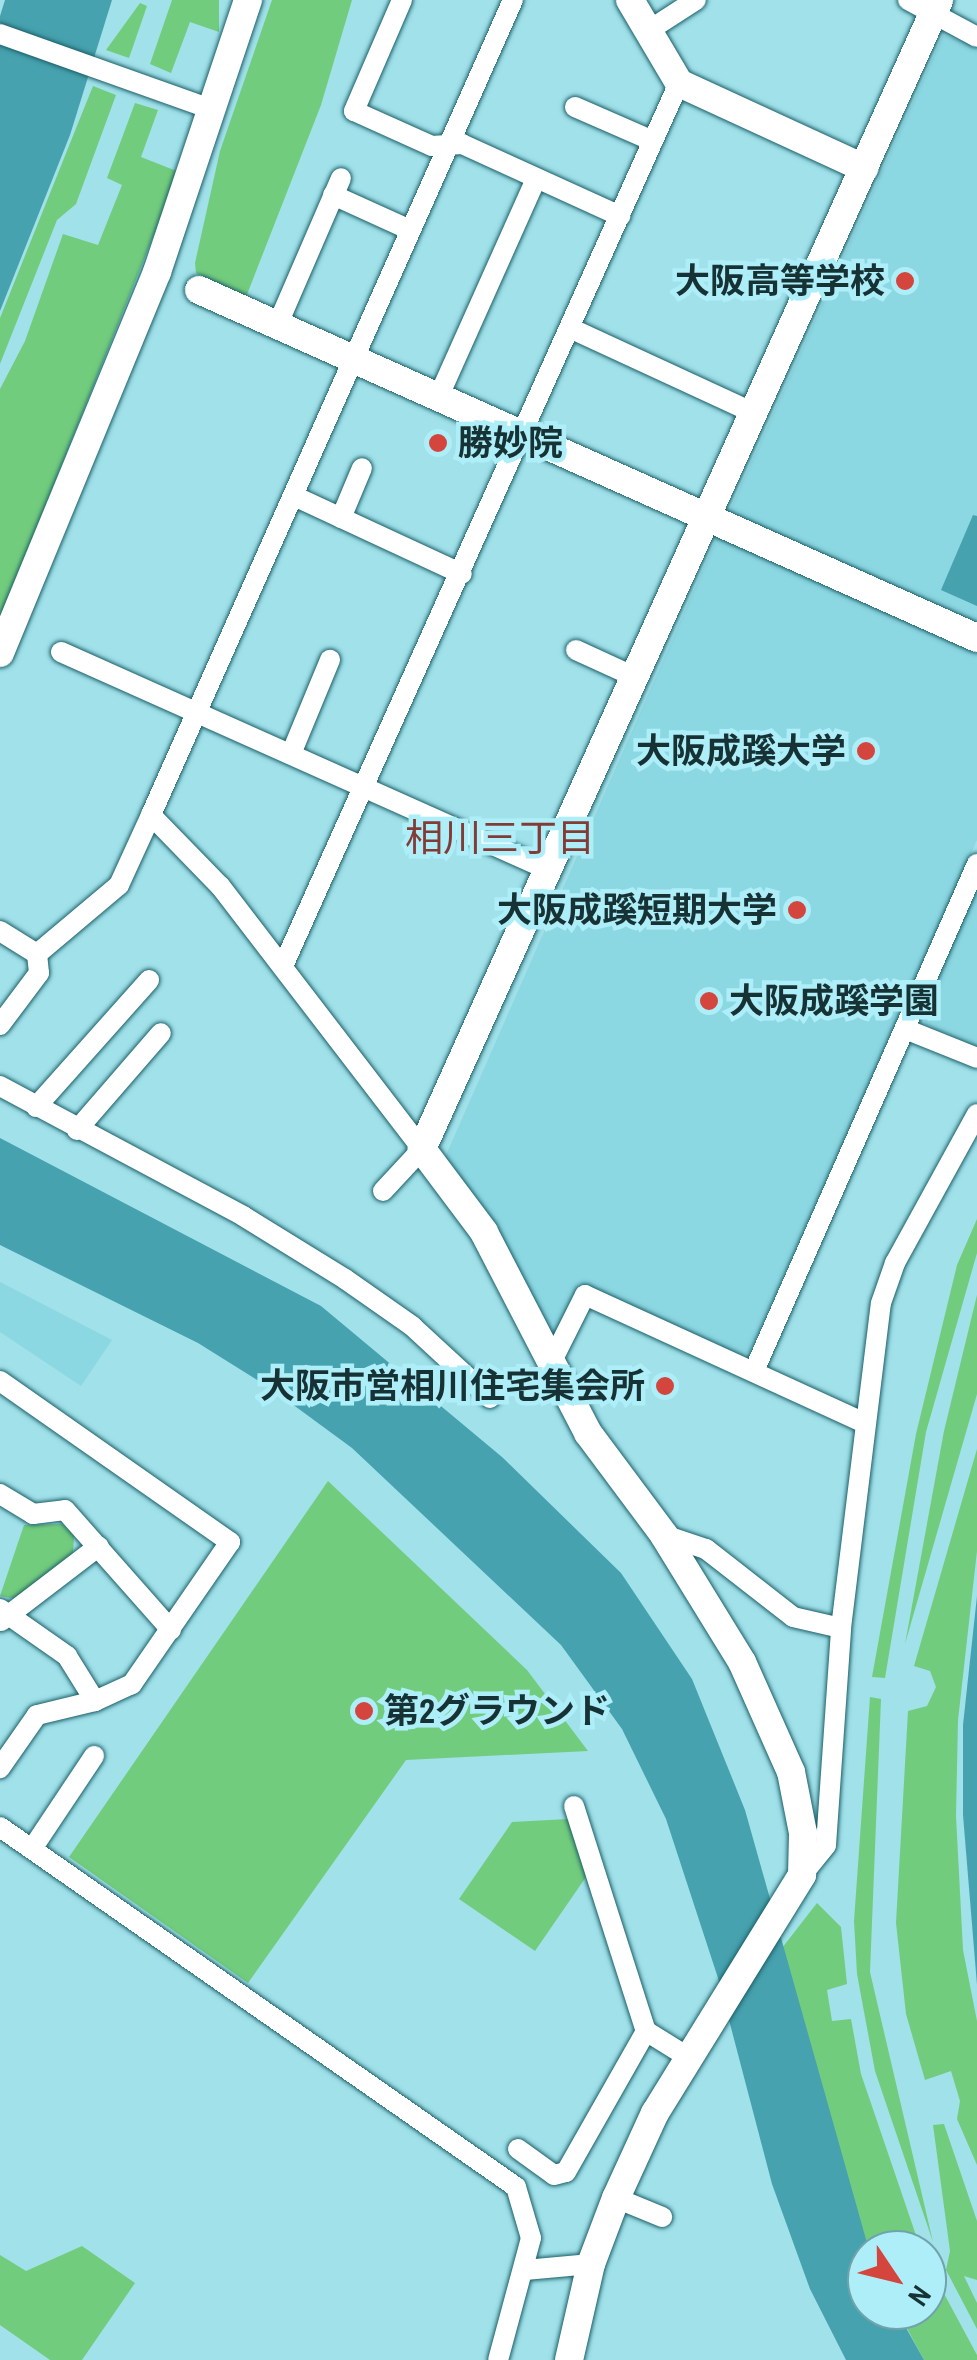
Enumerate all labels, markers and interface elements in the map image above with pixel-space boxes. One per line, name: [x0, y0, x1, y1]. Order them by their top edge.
place label: 大阪高等学校: [675, 260, 885, 302]
marker: 大阪高等学校: [894, 270, 916, 292]
place label: 勝妙院: [458, 422, 563, 464]
marker: 勝妙院: [427, 432, 449, 454]
place label: 大阪成蹊大学: [636, 730, 846, 772]
marker: 大阪成蹊大学: [855, 740, 877, 762]
district label: 相川三丁目: [405, 815, 595, 861]
place label: 大阪成蹊短期大学: [497, 889, 777, 931]
marker: 大阪成蹊短期大学: [786, 899, 808, 921]
place label: 大阪成蹊学園: [729, 980, 939, 1022]
marker: 大阪成蹊学園: [698, 990, 720, 1012]
place label: 大阪市営相川住宅集会所: [260, 1365, 645, 1407]
marker: 大阪市営相川住宅集会所: [654, 1375, 676, 1397]
place label: 第2グラウンド: [384, 1690, 610, 1732]
marker: 第2グラウンド: [353, 1700, 375, 1722]
north arrow: [847, 2230, 947, 2330]
text: N: [900, 2278, 940, 2314]

